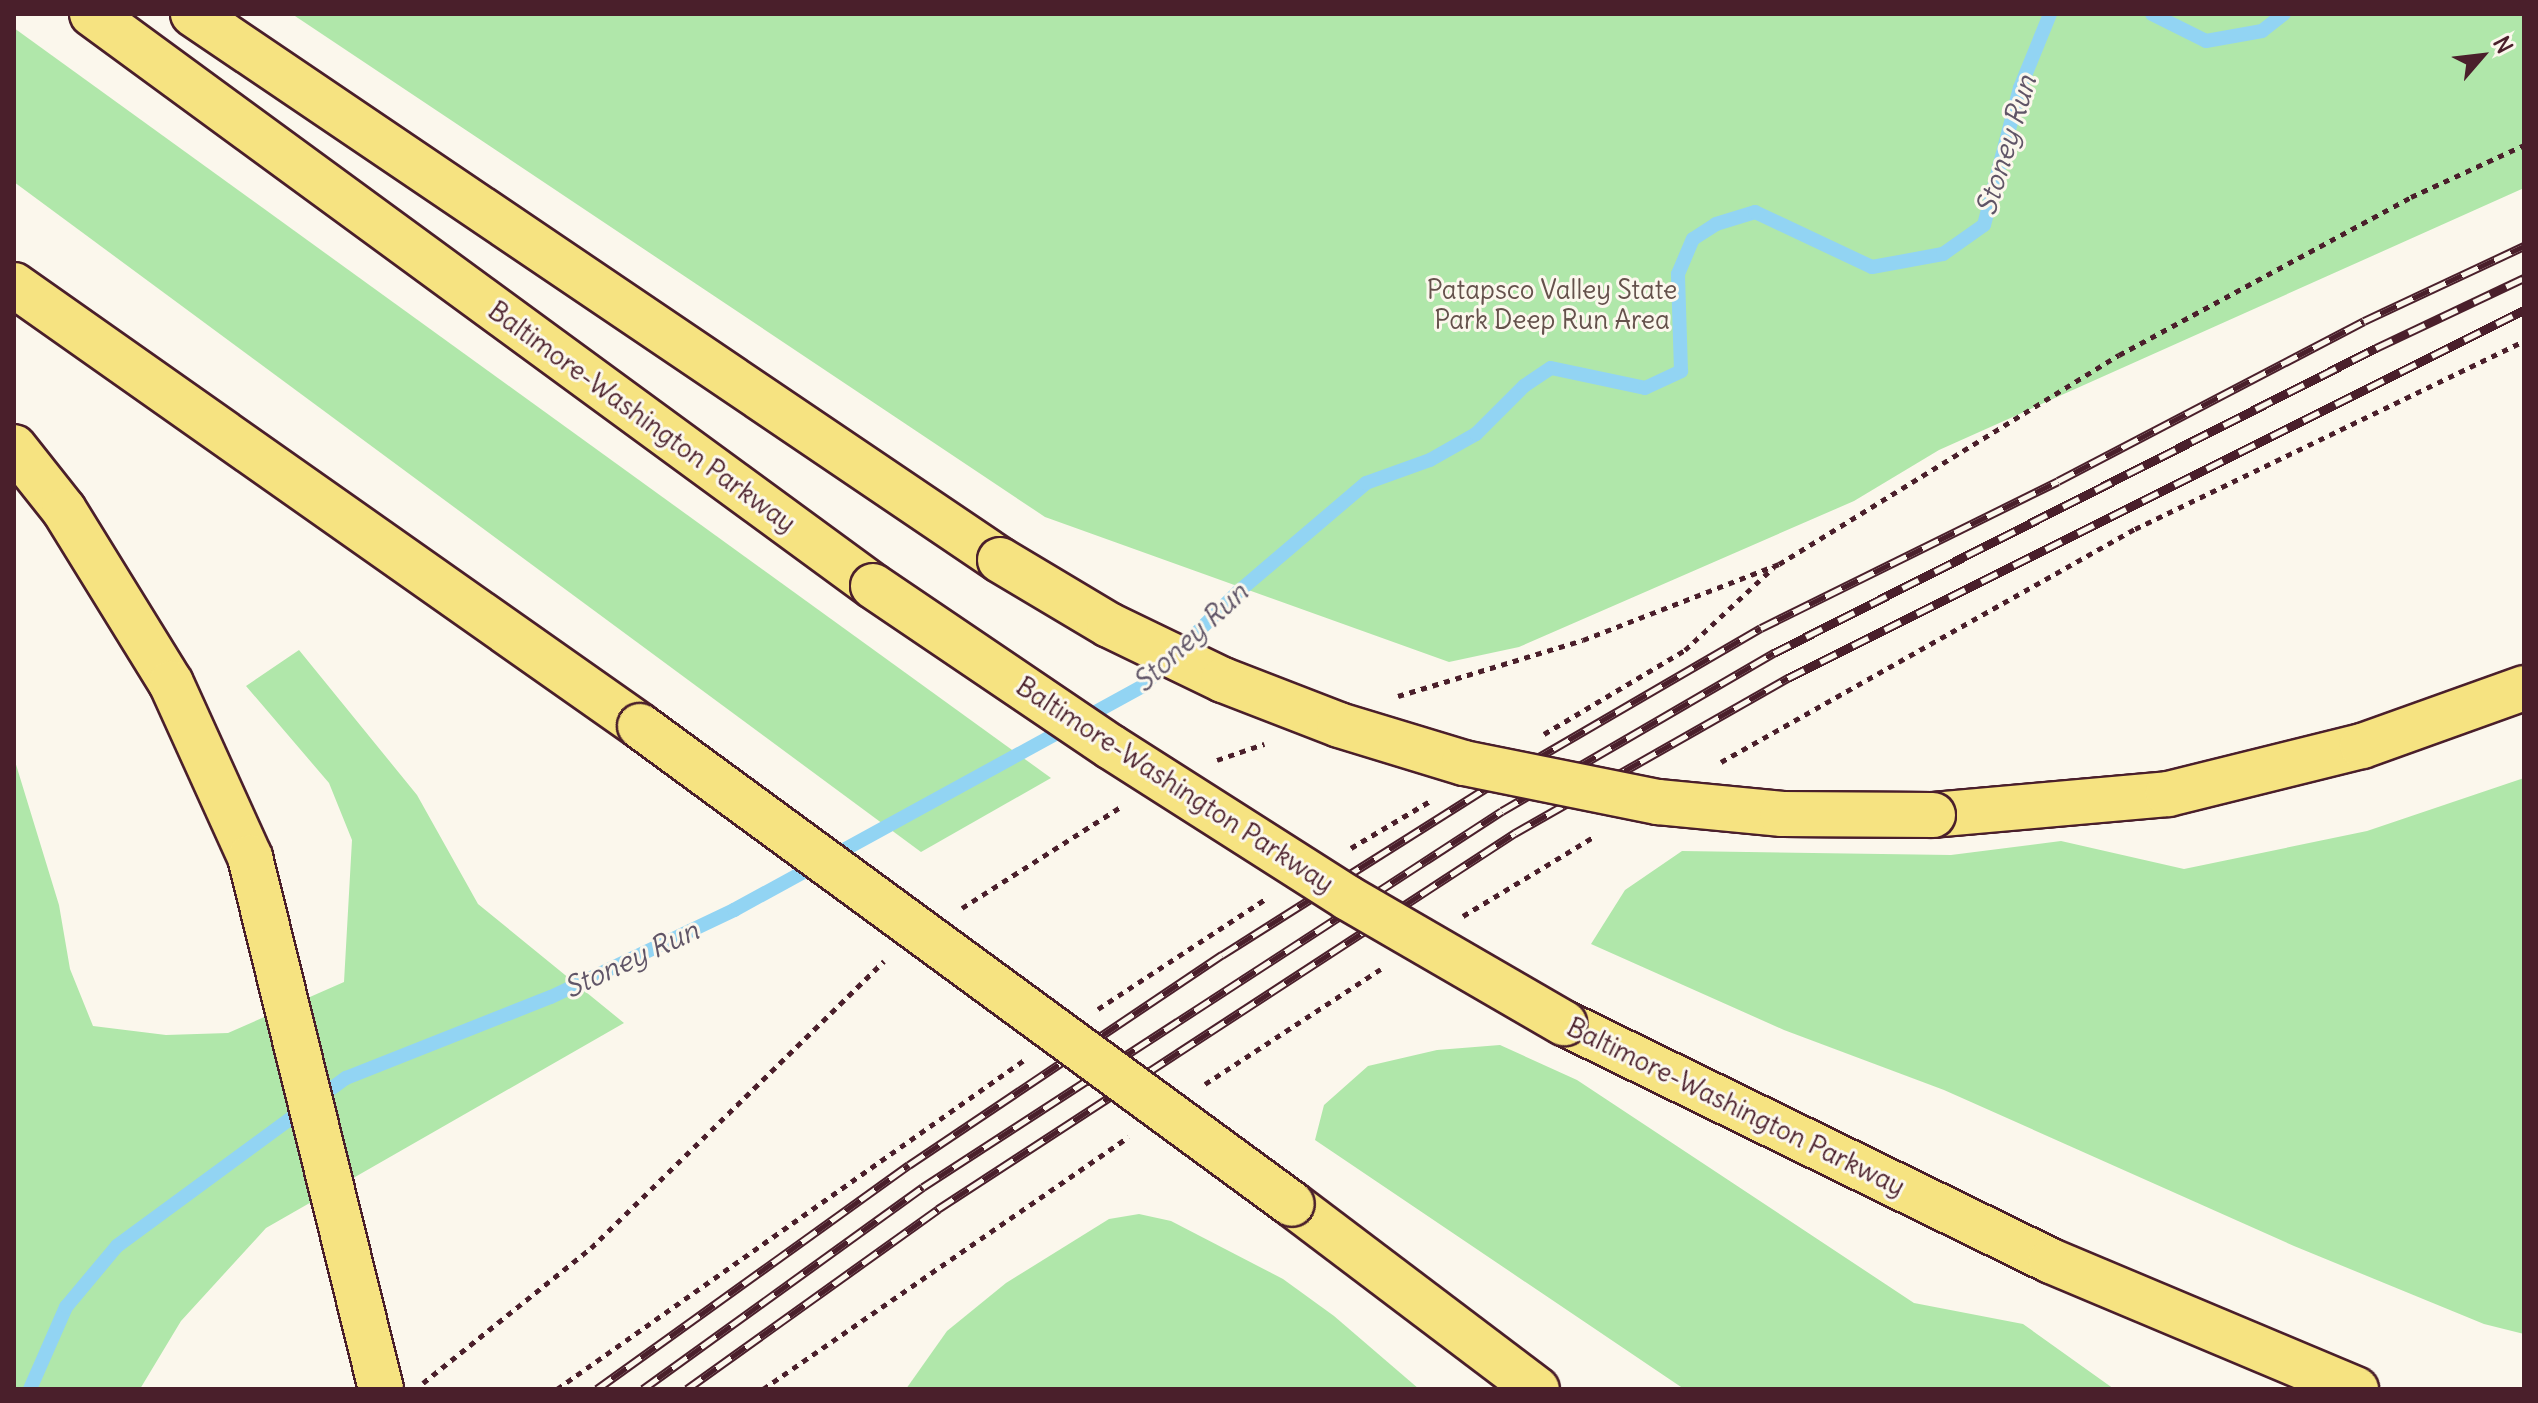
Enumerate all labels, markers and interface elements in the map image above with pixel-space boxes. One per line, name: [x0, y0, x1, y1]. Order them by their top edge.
north arrow: [2442, 16, 2522, 96]
text: N: [2487, 31, 2519, 58]
water label: Stoney Run: [1969, 71, 2043, 219]
park label: Patapsco Valley State Park Deep Run Area: [1427, 274, 1677, 336]
street label: Baltimore-Washington Parkway: [482, 295, 802, 539]
water label: Stoney Run: [1126, 575, 1254, 699]
street label: Baltimore-Washington Parkway: [1010, 671, 1340, 899]
water label: Stoney Run: [558, 913, 704, 1005]
street label: Baltimore-Washington Parkway: [1562, 1011, 1910, 1203]

